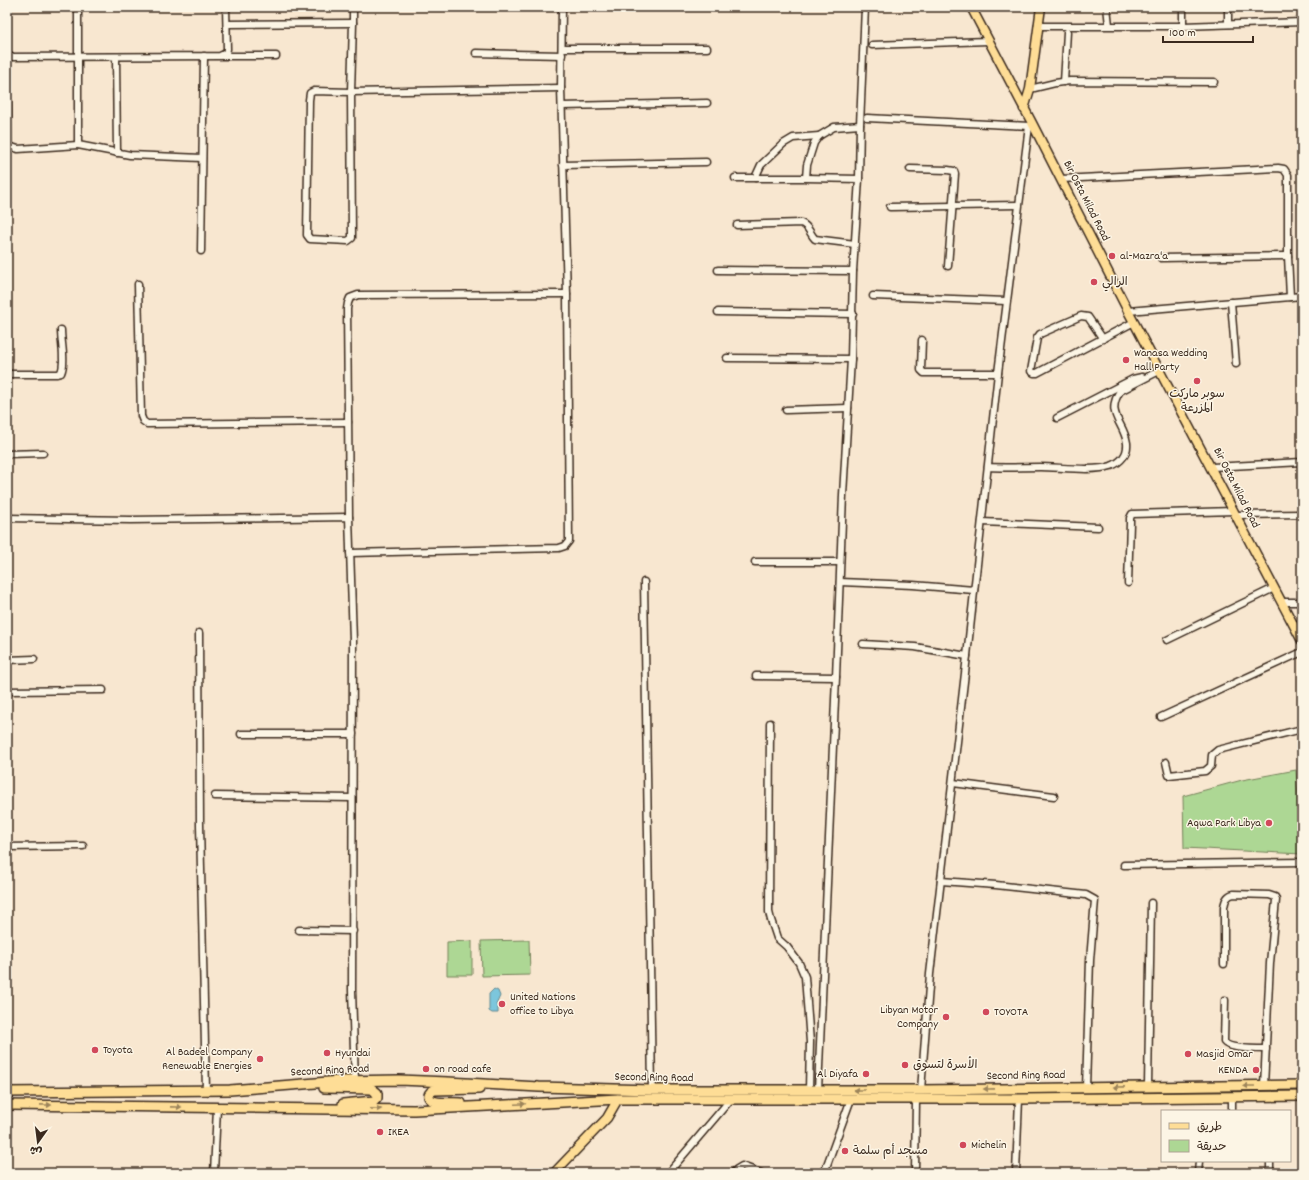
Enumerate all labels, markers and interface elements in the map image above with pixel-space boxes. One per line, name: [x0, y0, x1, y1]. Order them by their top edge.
scale bar: [1163, 18, 1253, 44]
text: 100 m: [1169, 25, 1196, 42]
street label: Bir Osta Milad Road: [1058, 158, 1114, 244]
place label: al-Mazra'a: [1120, 248, 1168, 265]
marker: al-Mazra'a: [1107, 251, 1117, 261]
place label: الرالي: [1102, 274, 1128, 292]
marker: الرالي: [1089, 277, 1099, 287]
place label: Wanasa Wedding Hall Party: [1134, 345, 1208, 376]
marker: Wanasa Wedding Hall Party: [1121, 355, 1131, 365]
marker: سوبر ماركت المزرعة: [1192, 376, 1202, 386]
place label: سوبر ماركت المزرعة: [1169, 386, 1225, 417]
street label: Bir Osta Milad Road: [1208, 445, 1264, 531]
place label: Aqwa Park Libya: [1187, 815, 1261, 832]
marker: Aqwa Park Libya: [1264, 818, 1274, 828]
place label: United Nations office to Libya: [510, 989, 576, 1020]
marker: United Nations office to Libya: [497, 999, 507, 1009]
place label: Libyan Motor Company: [880, 1002, 939, 1033]
place label: TOYOTA: [994, 1004, 1029, 1021]
marker: TOYOTA: [981, 1007, 991, 1017]
marker: Libyan Motor Company: [941, 1012, 951, 1022]
place label: Toyota: [103, 1042, 133, 1059]
place label: Al Badeel Company Renewable Energies: [162, 1044, 253, 1075]
marker: Toyota: [90, 1045, 100, 1055]
place label: Hyundai: [335, 1045, 370, 1062]
place label: Masjid Omar: [1196, 1046, 1253, 1063]
marker: Hyundai: [322, 1048, 332, 1058]
marker: Masjid Omar: [1183, 1049, 1193, 1059]
marker: Al Badeel Company Renewable Energies: [255, 1054, 265, 1064]
place label: الأسرة لتسوق: [913, 1056, 977, 1074]
street label: Second Ring Road: [290, 1060, 370, 1082]
marker: الأسرة لتسوق: [900, 1060, 910, 1070]
place label: on road cafe: [434, 1061, 491, 1078]
place label: KENDA: [1218, 1062, 1248, 1079]
marker: on road cafe: [421, 1064, 431, 1074]
marker: KENDA: [1251, 1065, 1261, 1075]
place label: Al Diyafa: [817, 1066, 858, 1083]
street label: Second Ring Road: [987, 1067, 1065, 1085]
street label: Second Ring Road: [615, 1069, 693, 1087]
marker: Al Diyafa: [861, 1069, 871, 1079]
one-way arrow: [1242, 1083, 1255, 1089]
one-way arrow: [1112, 1084, 1125, 1090]
one-way arrow: [982, 1086, 995, 1092]
one-way arrow: [852, 1087, 865, 1093]
one-way arrow: [514, 1100, 526, 1107]
one-way arrow: [40, 1102, 53, 1108]
one-way arrow: [170, 1104, 183, 1110]
one-way arrow: [370, 1106, 382, 1113]
legend: [1161, 1110, 1291, 1162]
text: طريق: [1197, 1119, 1222, 1136]
north arrow: [18, 1122, 58, 1162]
place label: IKEA: [388, 1124, 410, 1141]
marker: IKEA: [375, 1127, 385, 1137]
place label: Michelin: [971, 1137, 1007, 1154]
text: حديقة: [1197, 1139, 1226, 1156]
marker: Michelin: [958, 1140, 968, 1150]
text: ش: [28, 1141, 44, 1159]
place label: مسجد أم سلمة: [853, 1143, 928, 1160]
marker: مسجد أم سلمة: [840, 1146, 850, 1156]

